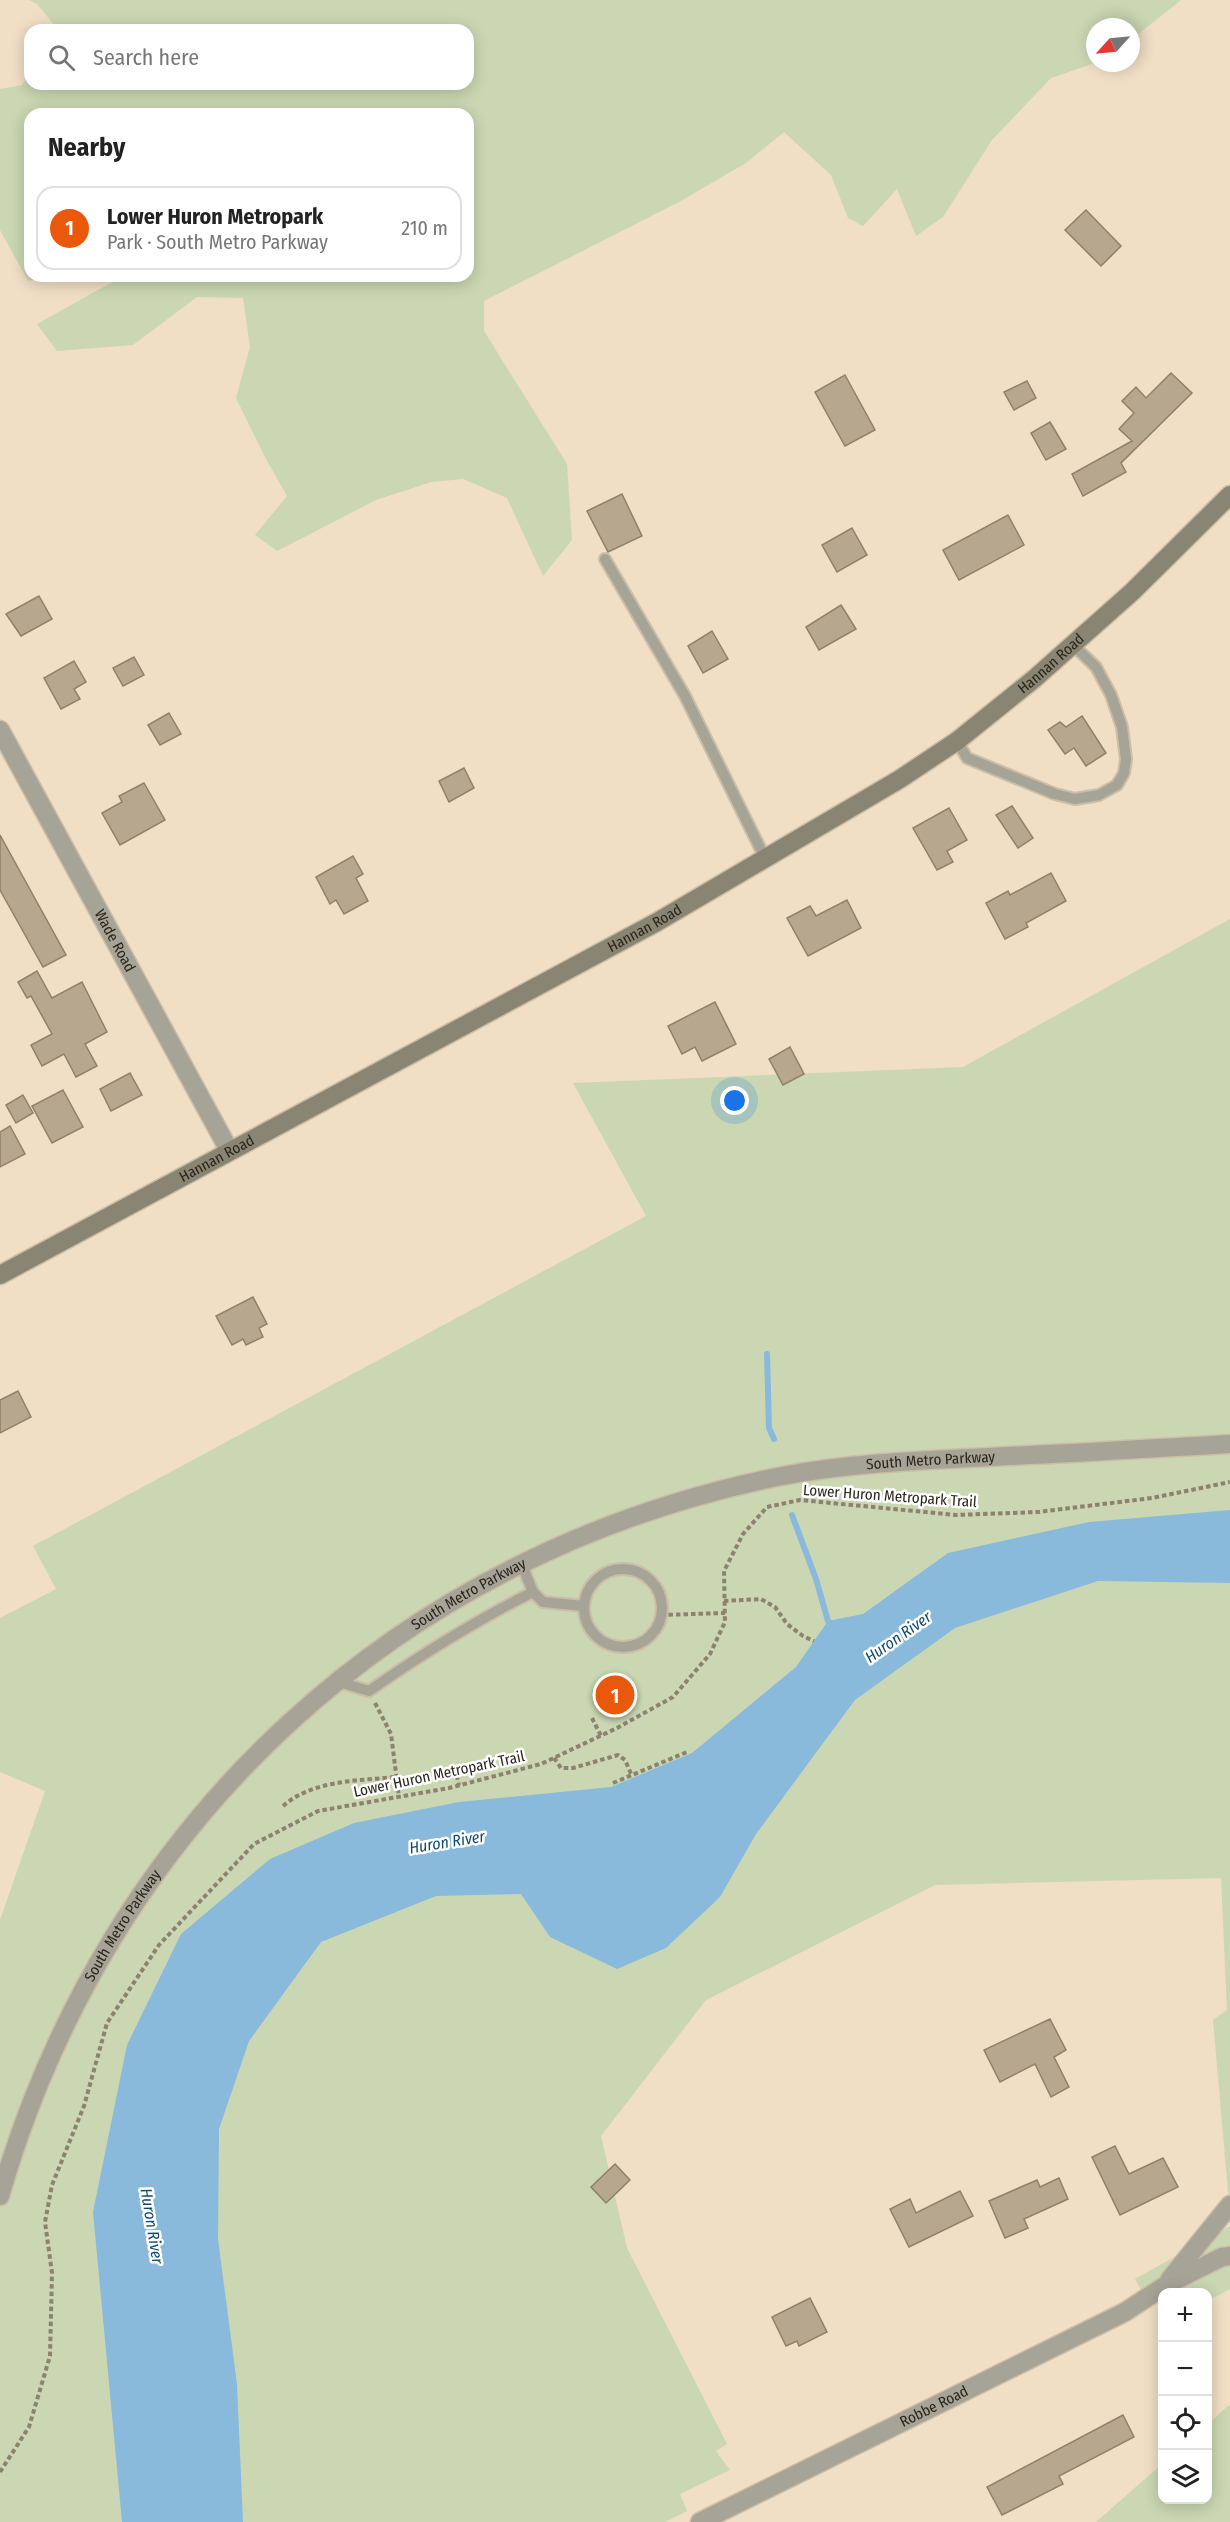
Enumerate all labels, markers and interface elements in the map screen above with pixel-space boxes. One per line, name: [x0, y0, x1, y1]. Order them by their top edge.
north arrow: [1086, 18, 1140, 72]
search box: [24, 24, 474, 90]
icon: search: [45, 41, 78, 74]
text: Search here: [93, 44, 199, 71]
text: Nearby: [48, 132, 125, 163]
text: Lower Huron Metropark: [107, 203, 323, 230]
text: 1: [65, 216, 74, 240]
text: 210 m: [401, 216, 448, 240]
text: Park · South Metro Parkway: [107, 230, 328, 254]
street label: Hannan Road: [1014, 630, 1088, 697]
street label: Hannan Road: [604, 900, 685, 956]
street label: Wade Road: [91, 906, 139, 975]
your location: [720, 1086, 749, 1115]
street label: Hannan Road: [176, 1131, 257, 1186]
street label: South Metro Parkway: [865, 1448, 996, 1474]
street label: Lower Huron Metropark Trail: [802, 1481, 978, 1511]
street label: South Metro Parkway: [408, 1554, 529, 1634]
water label: Huron River: [861, 1607, 935, 1667]
pin: 1: [596, 1672, 634, 1718]
street label: Lower Huron Metropark Trail: [352, 1747, 526, 1801]
water label: Huron River: [408, 1827, 487, 1857]
street label: South Metro Parkway: [81, 1866, 165, 1985]
water label: Huron River: [137, 2187, 167, 2266]
map controls: [1158, 2288, 1212, 2504]
button: +: [1158, 2288, 1212, 2342]
button: −: [1158, 2342, 1212, 2396]
street label: Robbe Road: [897, 2382, 971, 2431]
button: locate: [1158, 2396, 1212, 2450]
button: layers: [1158, 2450, 1212, 2504]

